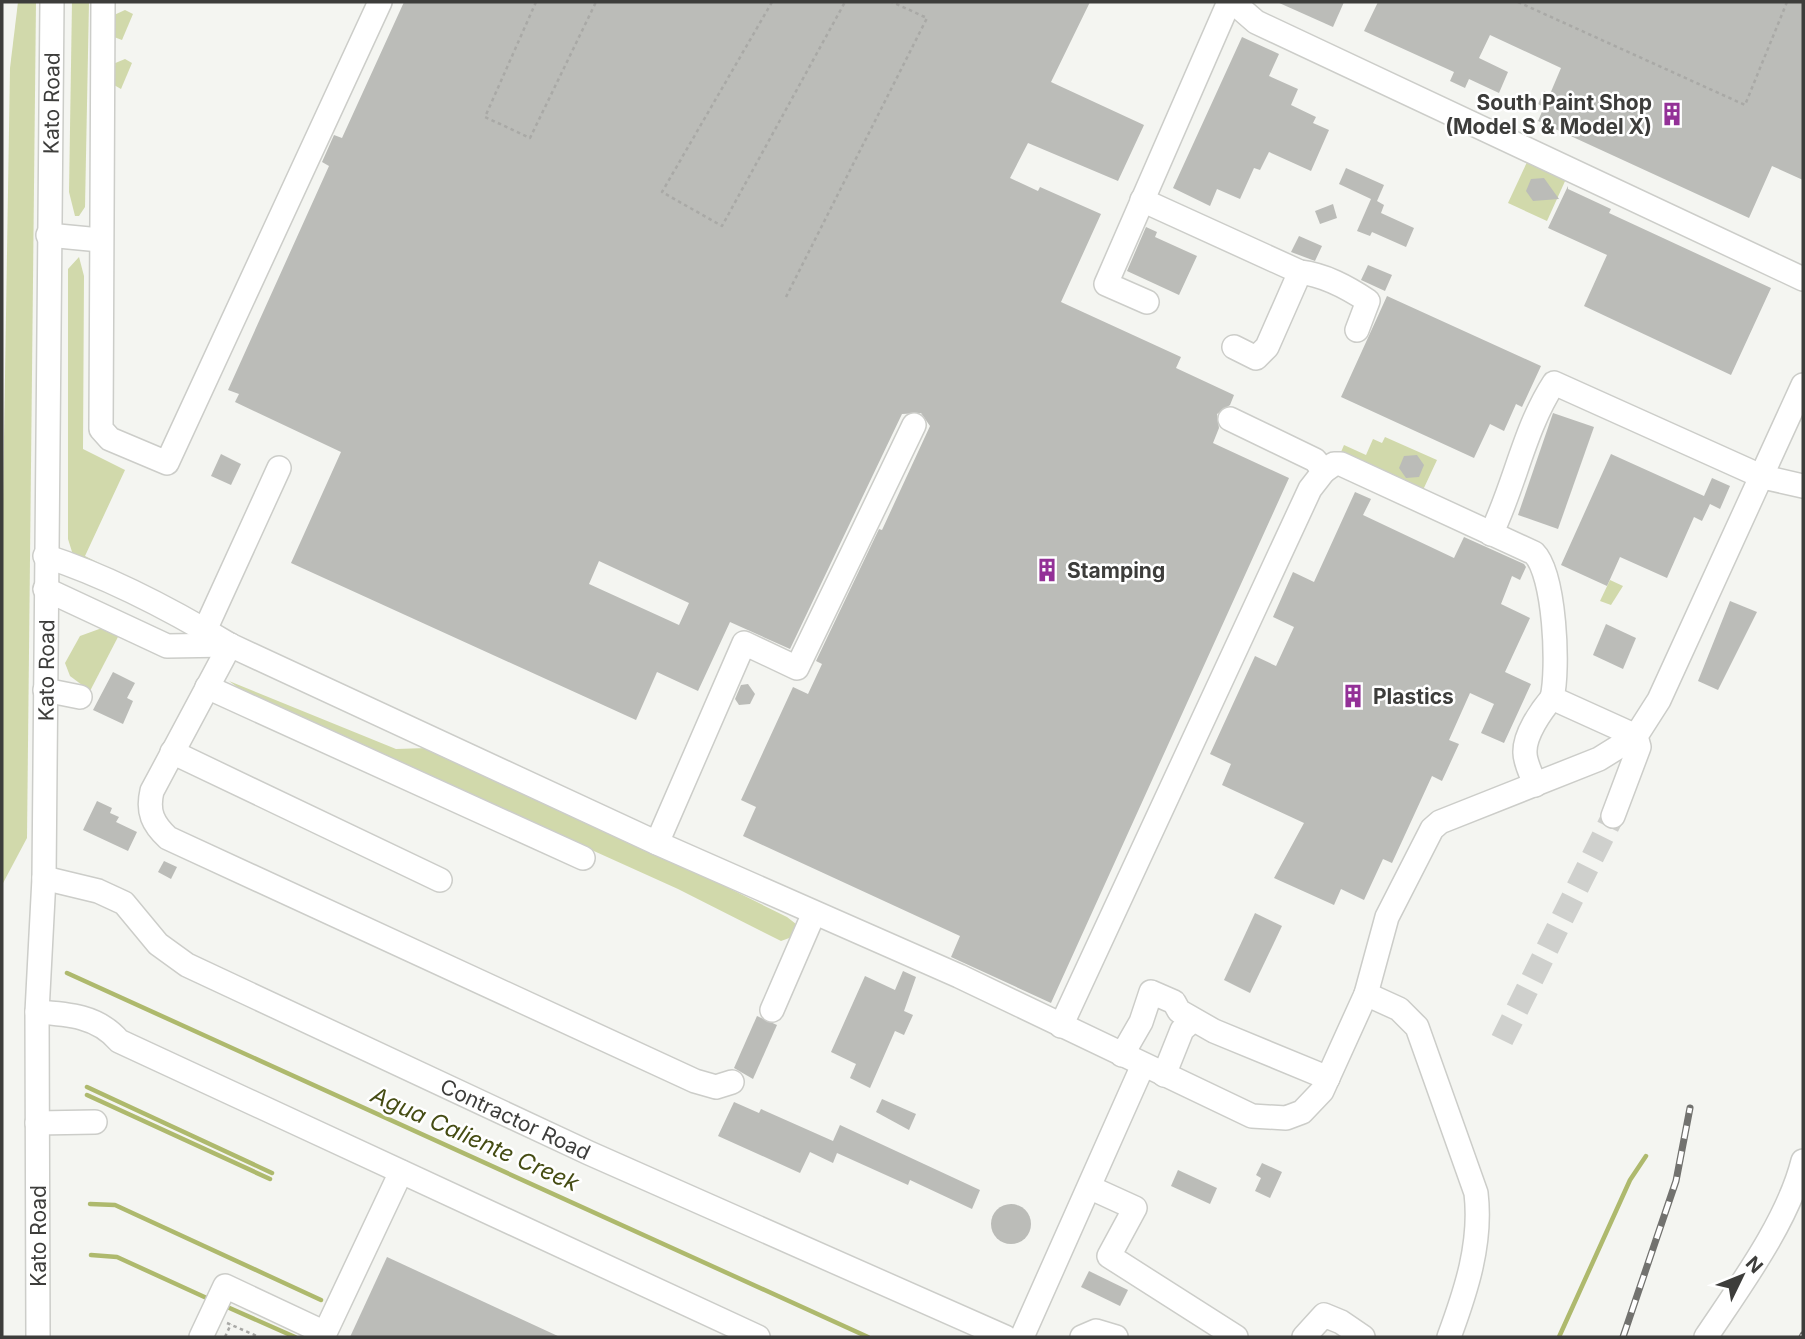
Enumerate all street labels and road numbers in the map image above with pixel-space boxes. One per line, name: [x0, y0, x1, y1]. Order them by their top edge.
street label: Kato Road: [38, 52, 64, 154]
street label: Kato Road: [33, 619, 59, 721]
street label: Contractor Road: [437, 1073, 595, 1164]
street label: Kato Road: [26, 1185, 51, 1287]

